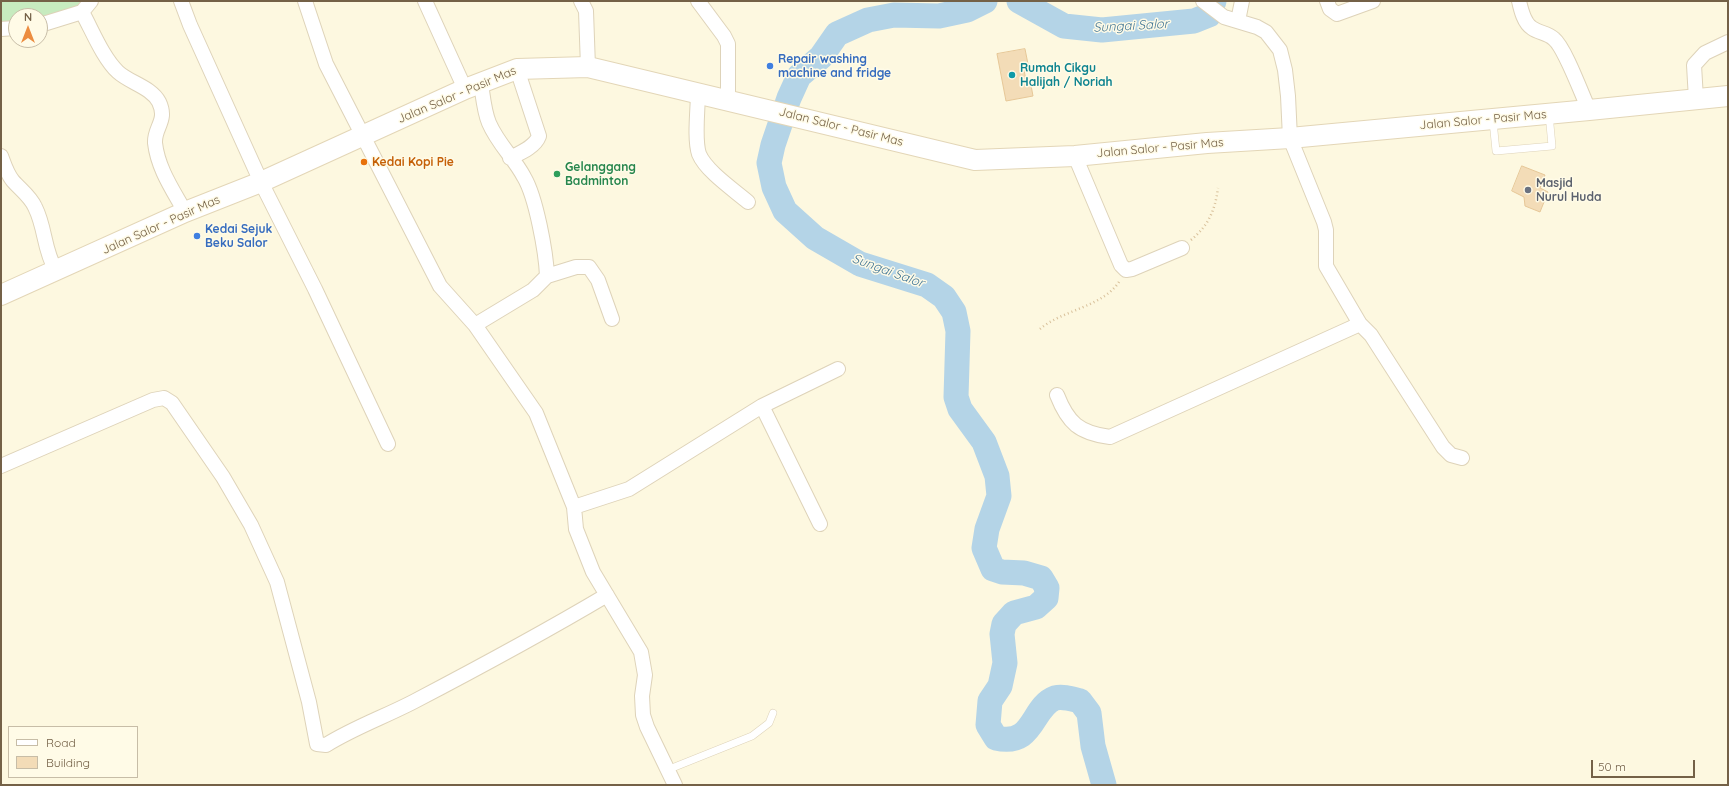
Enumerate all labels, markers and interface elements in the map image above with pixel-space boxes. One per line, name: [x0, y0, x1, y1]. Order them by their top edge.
north arrow: [8, 8, 48, 48]
text: N: [24, 10, 32, 24]
water label: Sungai Salor: [1093, 16, 1169, 36]
place label: Repair washing machine and fridge: [778, 52, 891, 80]
marker: Repair washing machine and fridge: [765, 61, 775, 71]
place label: Rumah Cikgu Halijah / Noriah: [1020, 61, 1113, 89]
street label: Jalan Salor - Pasir Mas: [396, 63, 518, 127]
marker: Rumah Cikgu Halijah / Noriah: [1007, 70, 1017, 80]
street label: Jalan Salor - Pasir Mas: [777, 105, 905, 149]
street label: Jalan Salor - Pasir Mas: [1419, 107, 1547, 133]
street label: Jalan Salor - Pasir Mas: [1096, 135, 1224, 161]
place label: Kedai Kopi Pie: [372, 155, 454, 169]
marker: Kedai Kopi Pie: [359, 157, 369, 167]
place label: Gelanggang Badminton: [565, 160, 636, 188]
marker: Gelanggang Badminton: [552, 169, 562, 179]
place label: Masjid Nurul Huda: [1536, 176, 1601, 204]
marker: Masjid Nurul Huda: [1523, 185, 1533, 195]
street label: Jalan Salor - Pasir Mas: [100, 193, 222, 257]
place label: Kedai Sejuk Beku Salor: [205, 222, 272, 250]
marker: Kedai Sejuk Beku Salor: [192, 231, 202, 241]
water label: Sungai Salor: [850, 251, 926, 291]
legend: [8, 726, 138, 778]
text: Road: [46, 735, 76, 750]
scale bar: [1593, 752, 1697, 778]
text: Building: [46, 755, 90, 770]
text: 50 m: [1598, 759, 1626, 774]

